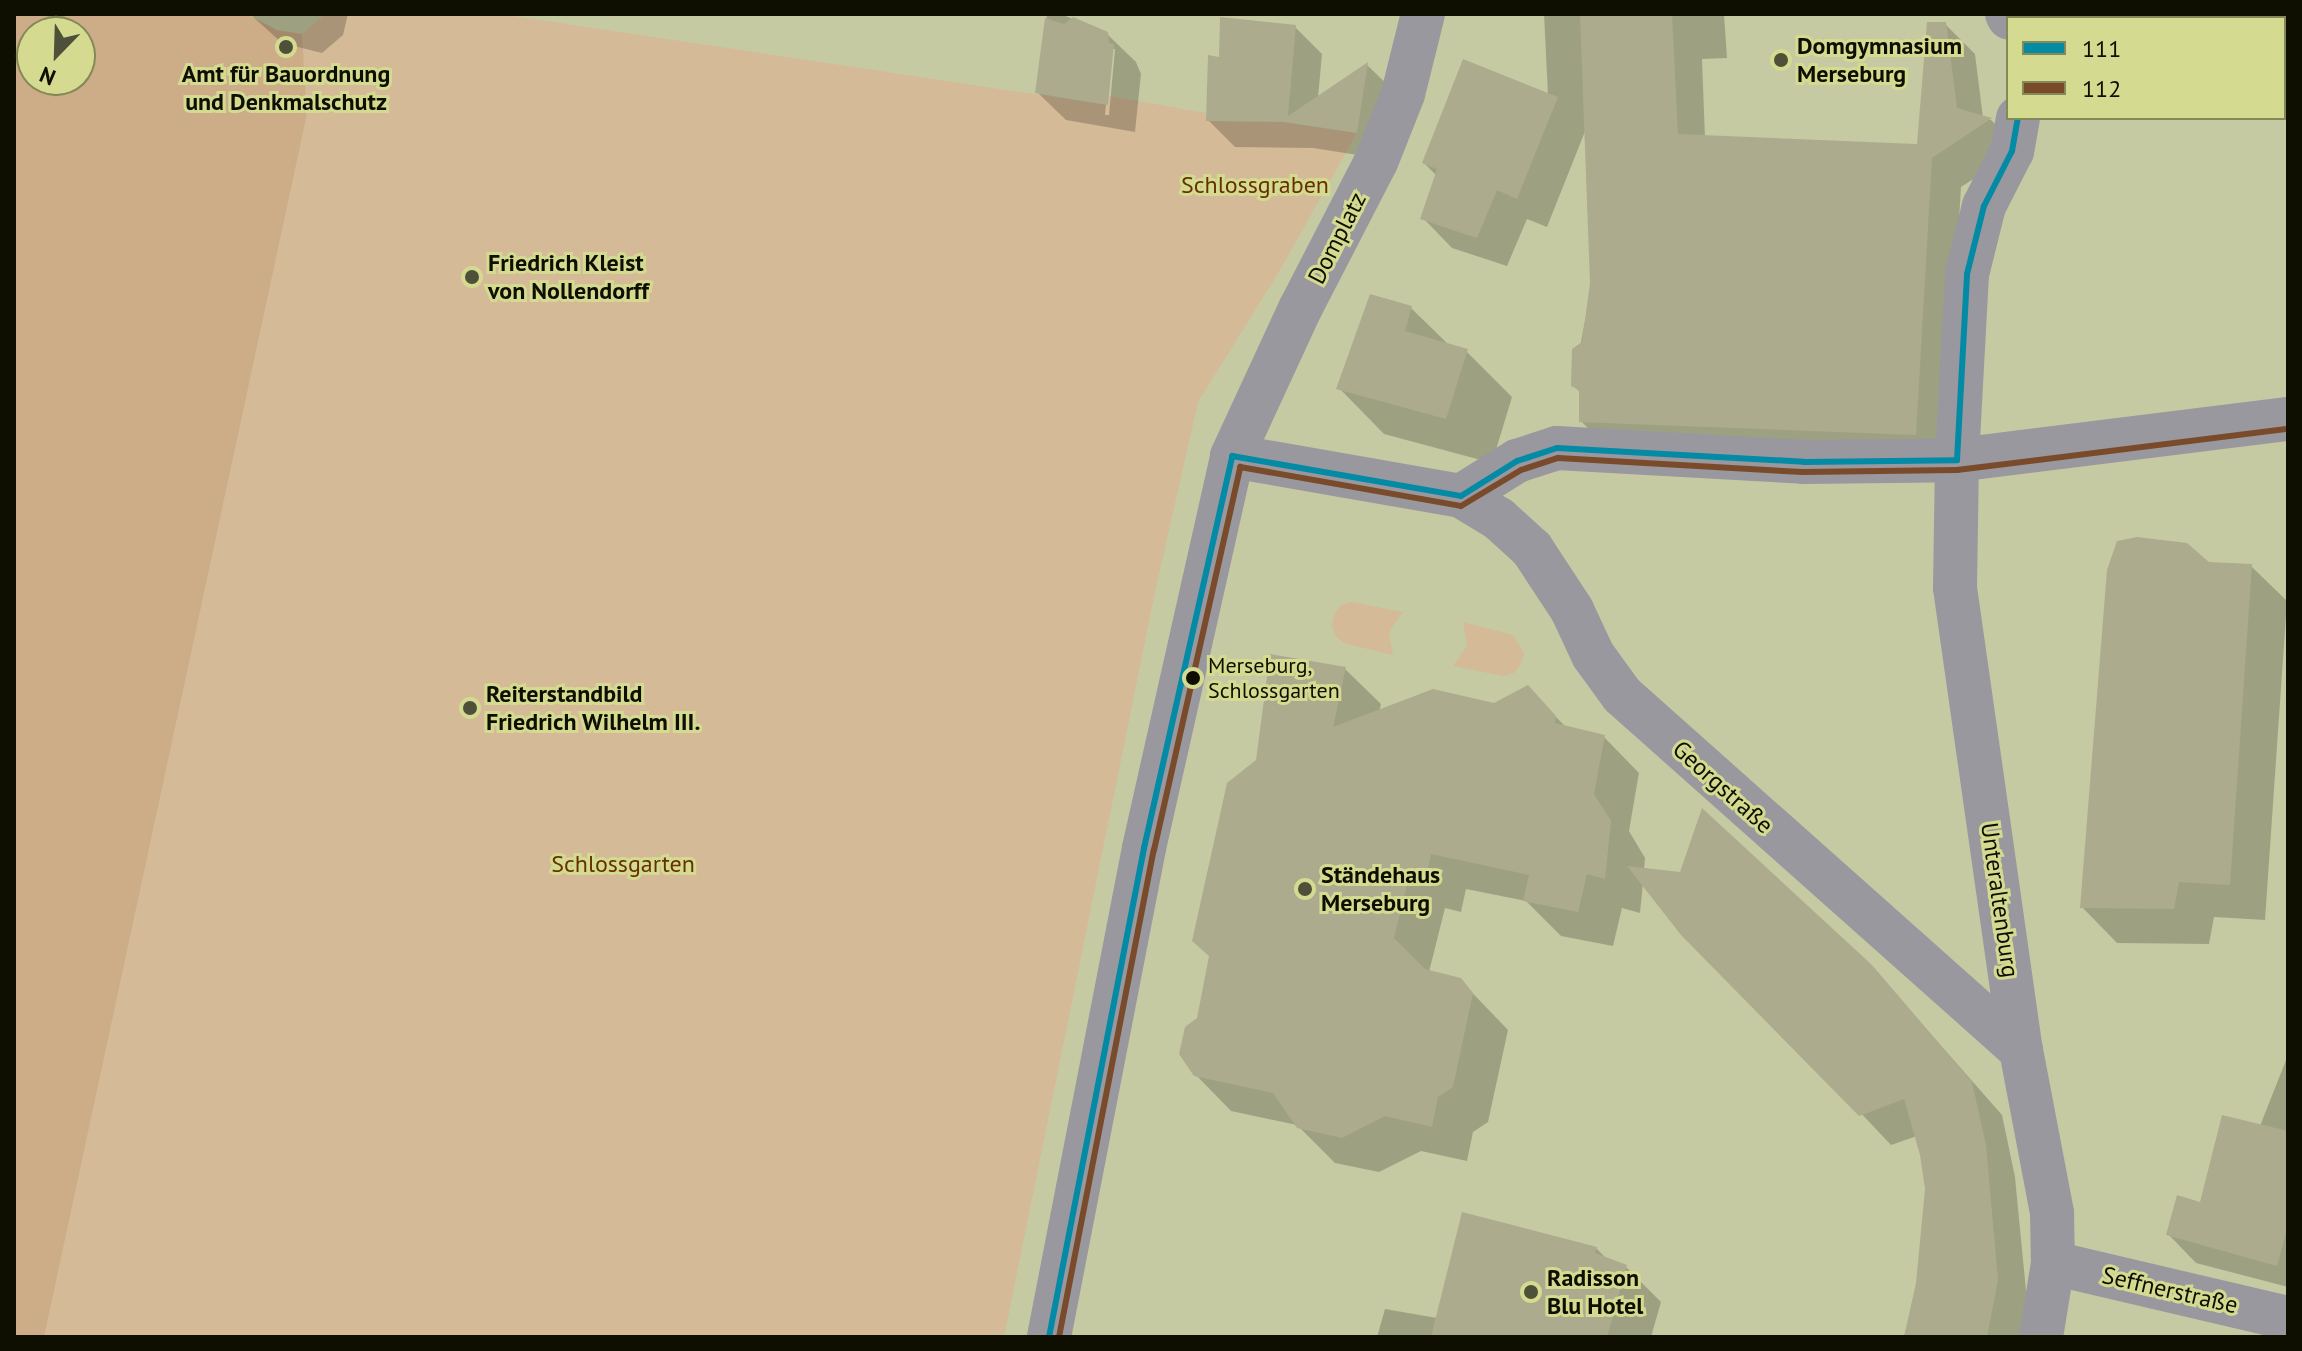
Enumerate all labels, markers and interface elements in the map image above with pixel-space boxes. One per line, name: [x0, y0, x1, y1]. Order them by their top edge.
north arrow: [16, 16, 96, 96]
legend: [2006, 16, 2286, 120]
place label: Domgymnasium Merseburg: [1797, 32, 1962, 88]
text: 111: [2082, 33, 2121, 64]
marker: Amt für Bauordnung und Denkmalschutz: [277, 38, 295, 56]
marker: Domgymnasium Merseburg: [1772, 51, 1790, 69]
place label: Amt für Bauordnung und Denkmalschutz: [182, 60, 390, 116]
text: N: [35, 61, 60, 92]
text: 112: [2082, 73, 2121, 104]
park label: Schlossgraben: [1181, 171, 1329, 199]
street label: Domplatz: [1302, 187, 1372, 289]
place label: Friedrich Kleist von Nollendorff: [488, 249, 649, 305]
marker: Friedrich Kleist von Nollendorff: [463, 268, 481, 286]
place label: Merseburg, Schlossgarten: [1208, 652, 1340, 704]
marker: Merseburg, Schlossgarten: [1185, 670, 1201, 686]
place label: Reiterstandbild Friedrich Wilhelm III.: [486, 680, 701, 736]
marker: Reiterstandbild Friedrich Wilhelm III.: [461, 699, 479, 717]
street label: Georgstraße: [1667, 734, 1779, 840]
street label: Unteraltenburg: [1975, 821, 2025, 979]
park label: Schlossgarten: [551, 850, 695, 878]
place label: Ständehaus Merseburg: [1321, 861, 1440, 917]
marker: Ständehaus Merseburg: [1296, 880, 1314, 898]
street label: Seffnerstraße: [2099, 1260, 2241, 1320]
place label: Radisson Blu Hotel: [1547, 1264, 1643, 1320]
marker: Radisson Blu Hotel: [1522, 1283, 1540, 1301]

